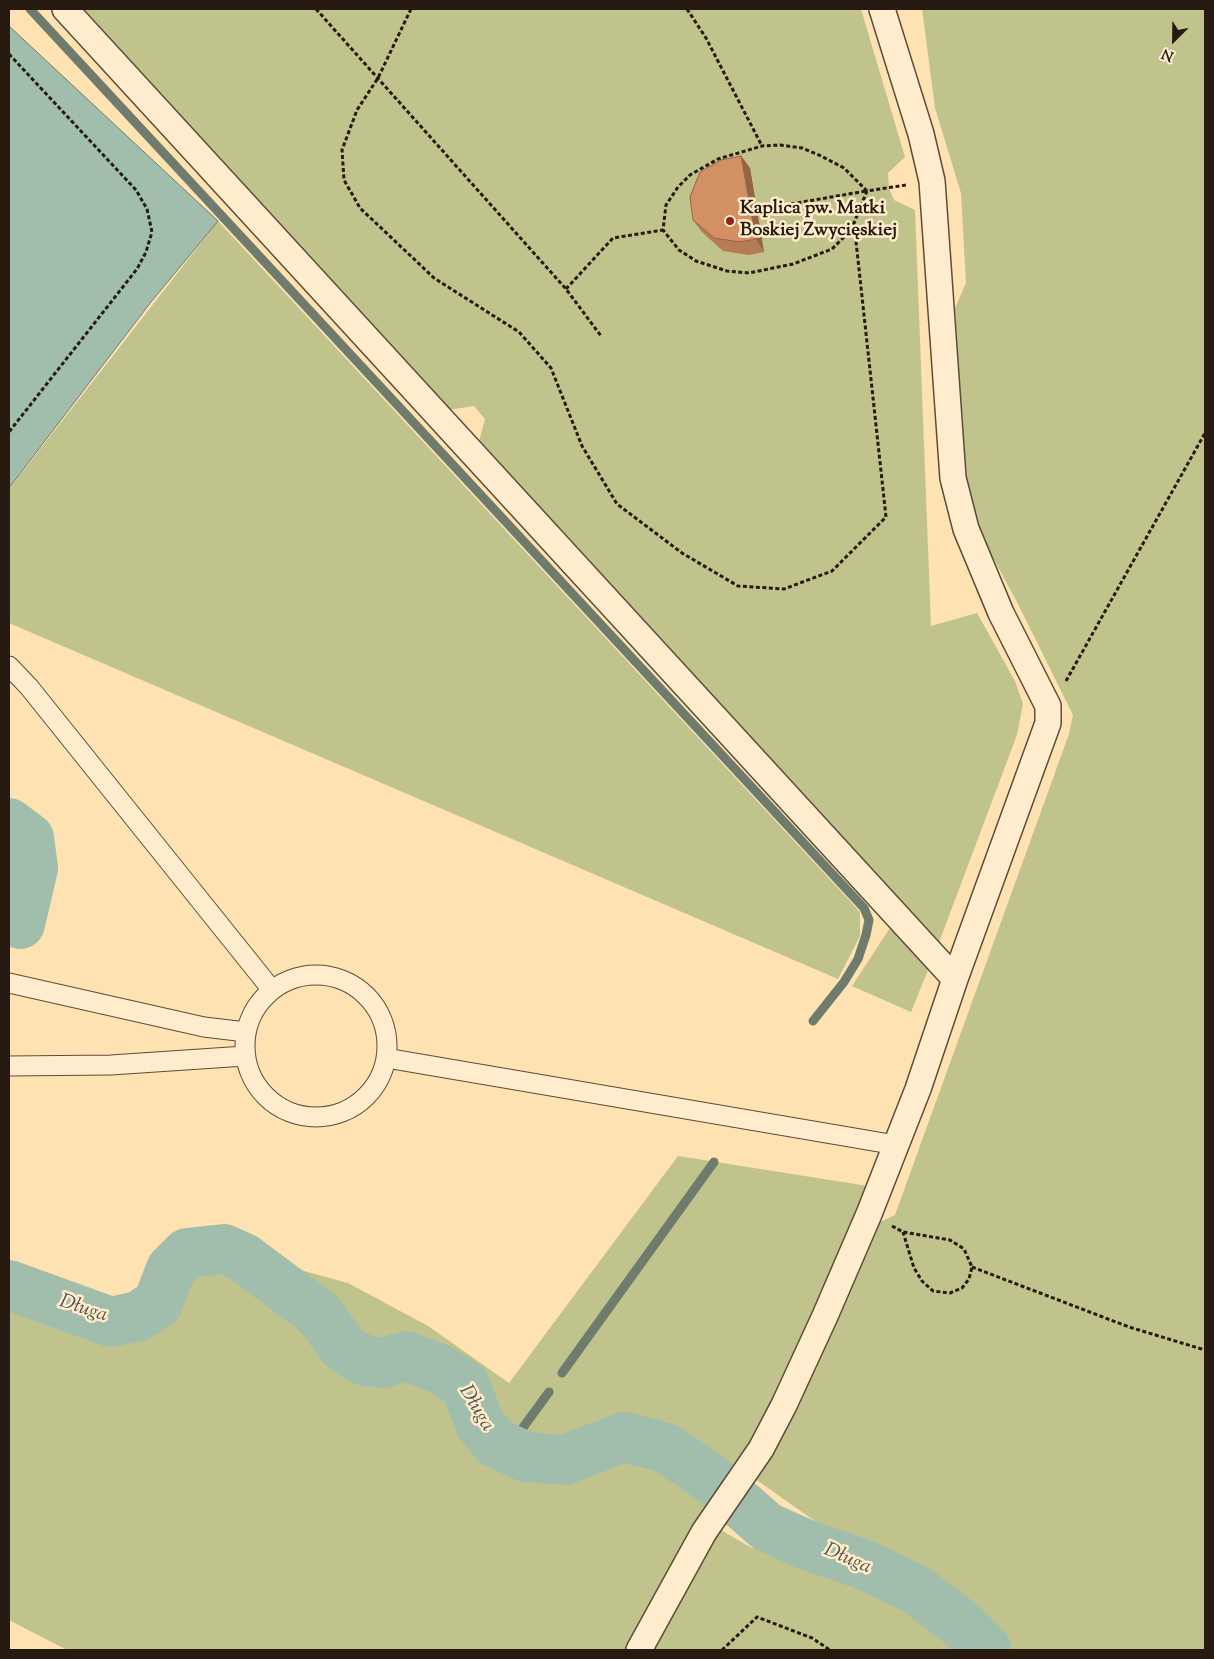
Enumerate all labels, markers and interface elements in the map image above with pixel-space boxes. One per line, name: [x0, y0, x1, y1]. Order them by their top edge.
north arrow: [1149, 15, 1199, 65]
text: N: [1159, 42, 1177, 65]
place label: Kaplica pw. Matki Boskiej Zwycięskiej: [740, 199, 897, 243]
marker: Kaplica pw. Matki Boskiej Zwycięskiej: [724, 215, 736, 227]
water label: Długa: [56, 1291, 110, 1329]
water label: Długa: [452, 1382, 498, 1436]
water label: Długa: [820, 1539, 874, 1581]

